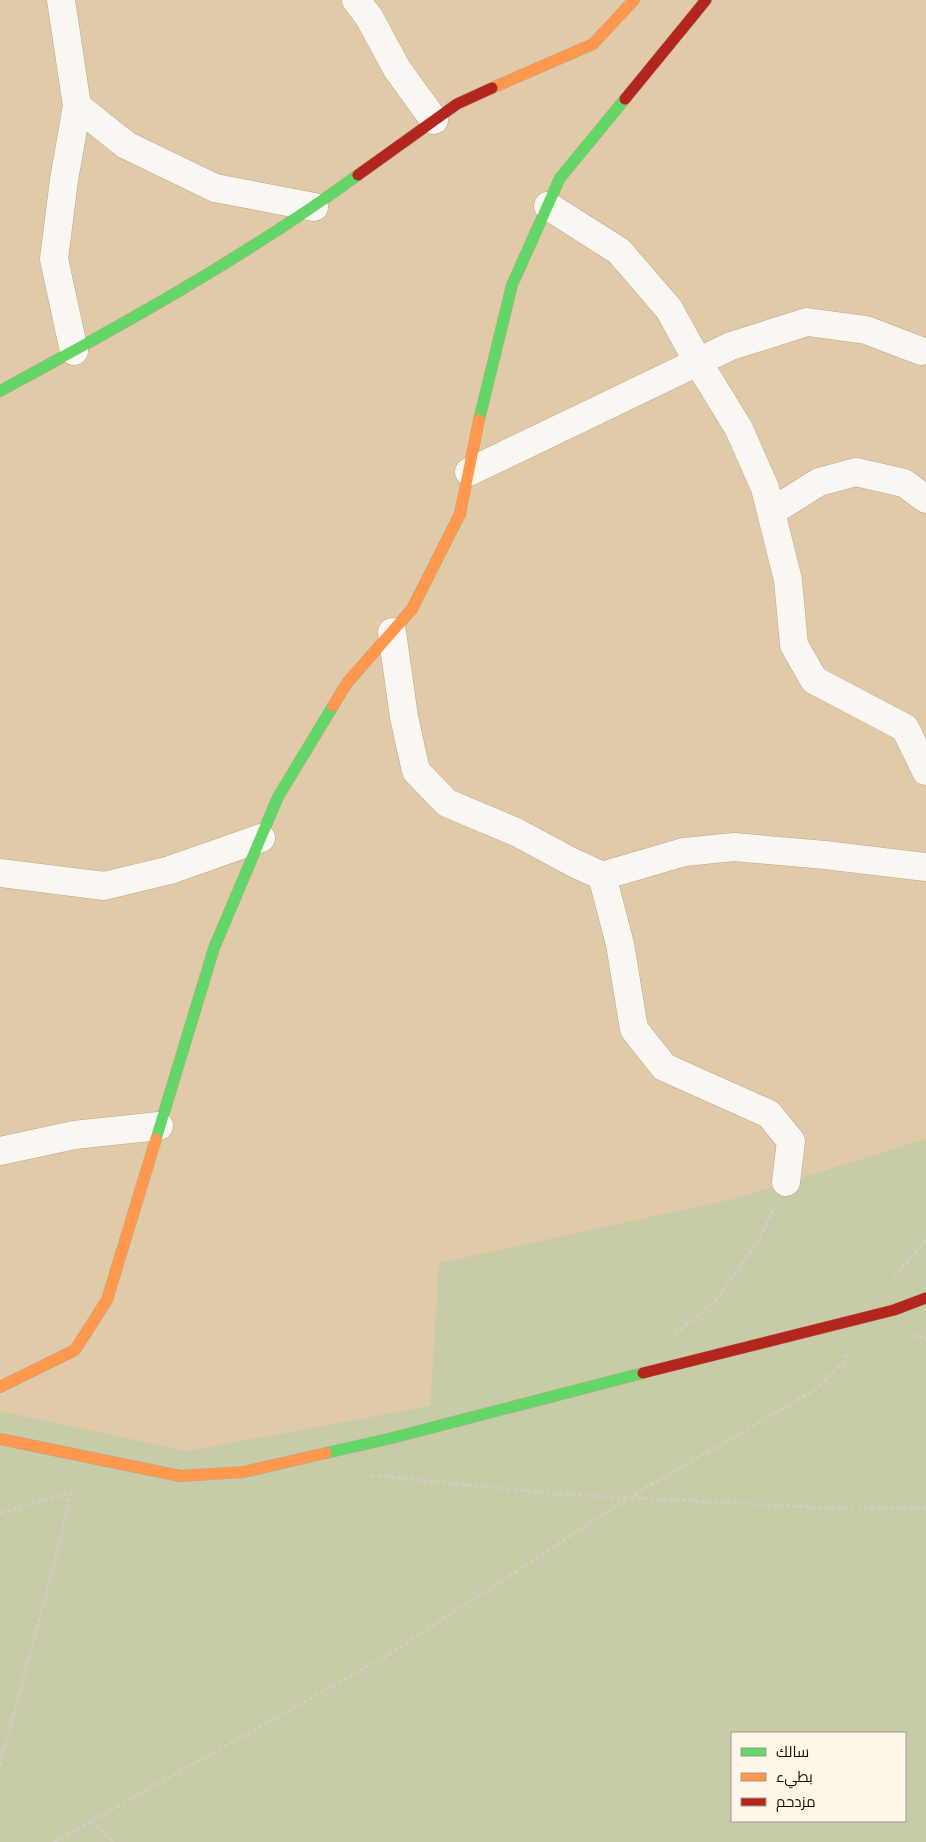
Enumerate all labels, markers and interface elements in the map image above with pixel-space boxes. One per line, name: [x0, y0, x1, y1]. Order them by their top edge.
legend: [731, 1732, 906, 1822]
text: سالك: [776, 1743, 809, 1760]
text: بطيء: [776, 1768, 813, 1789]
text: مزدحم: [776, 1793, 816, 1812]

